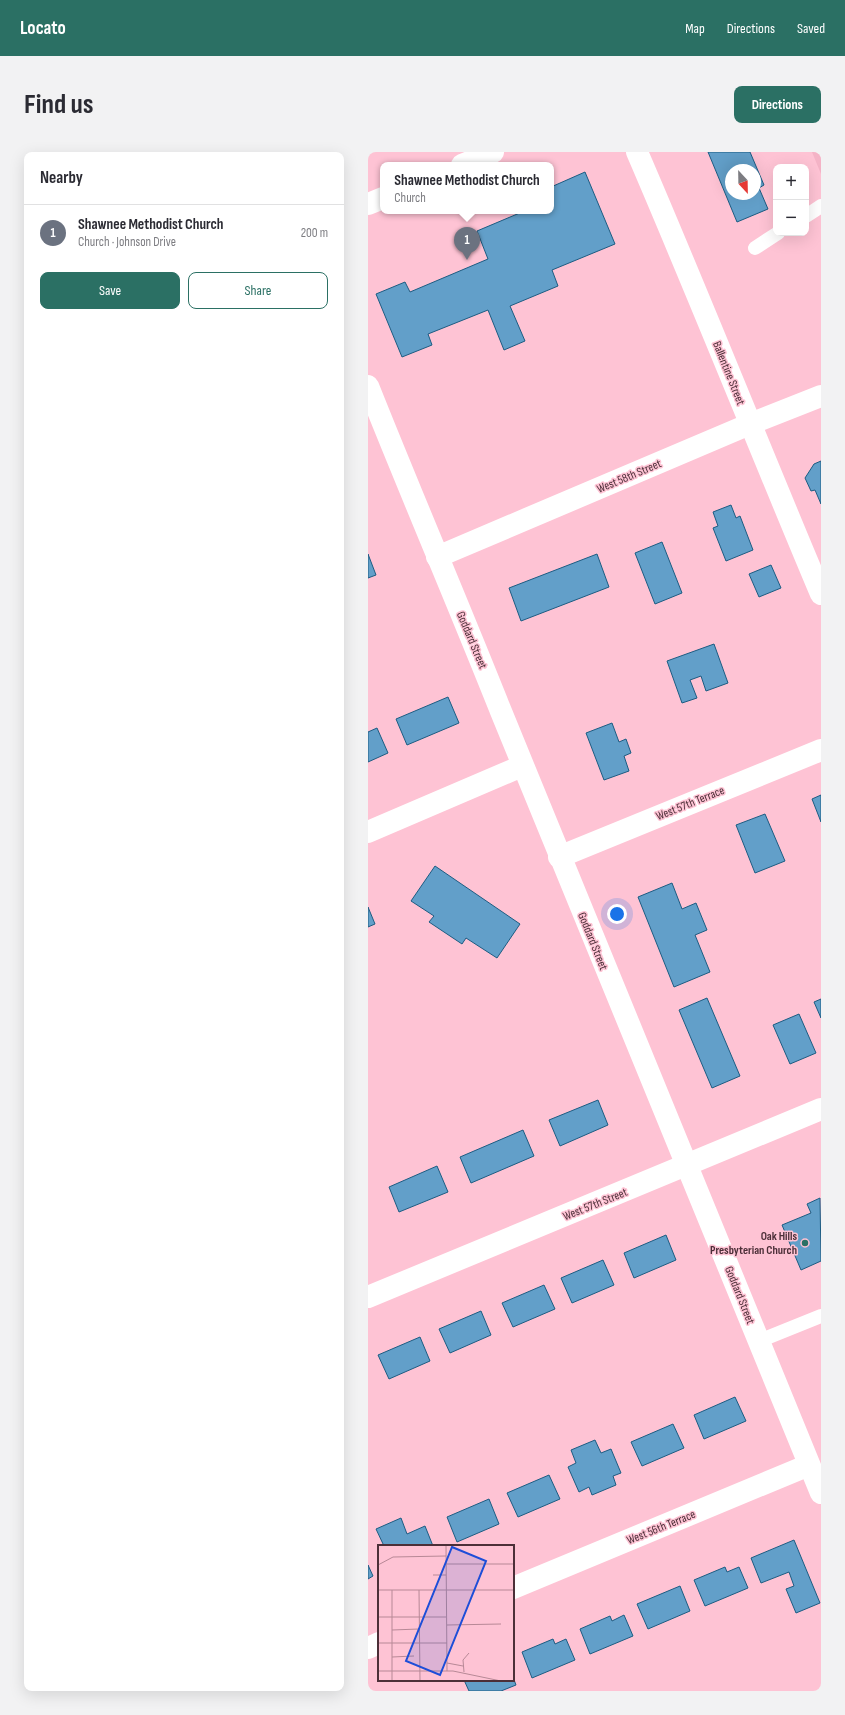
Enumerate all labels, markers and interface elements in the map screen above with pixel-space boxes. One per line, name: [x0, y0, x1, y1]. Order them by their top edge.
text: Locato: [20, 17, 66, 40]
text: Map: [685, 20, 705, 37]
text: Directions: [727, 20, 775, 37]
text: Saved: [797, 20, 825, 37]
button: Directions: [734, 86, 821, 123]
text: Find us: [24, 88, 93, 121]
popup: [380, 162, 554, 214]
north arrow: [725, 164, 761, 200]
map controls: [773, 164, 809, 236]
button: +: [773, 164, 809, 200]
text: Nearby: [40, 168, 83, 188]
text: Shawnee Methodist Church: [394, 171, 540, 190]
text: Church: [394, 190, 426, 206]
button: −: [773, 200, 809, 236]
text: Shawnee Methodist Church: [78, 215, 223, 234]
text: 1: [50, 225, 56, 241]
text: 200 m: [301, 225, 328, 241]
pin: 1: [454, 227, 480, 260]
text: Church · Johnson Drive: [78, 234, 176, 250]
button: Save: [40, 272, 180, 309]
button: Share: [188, 272, 328, 309]
street label: Ballentine Street: [709, 339, 748, 408]
street label: West 58th Street: [595, 456, 664, 497]
street label: Goddard Street: [453, 609, 491, 672]
street label: West 57th Terrace: [654, 783, 727, 824]
your location: [607, 904, 627, 924]
street label: Goddard Street: [574, 910, 611, 973]
street label: West 57th Street: [561, 1185, 630, 1224]
place label: Oak Hills Presbyterian Church: [710, 1229, 797, 1258]
marker: Oak Hills Presbyterian Church: [800, 1238, 810, 1248]
street label: Goddard Street: [721, 1264, 758, 1327]
street label: West 56th Terrace: [625, 1507, 698, 1548]
inset map: [378, 1545, 514, 1681]

